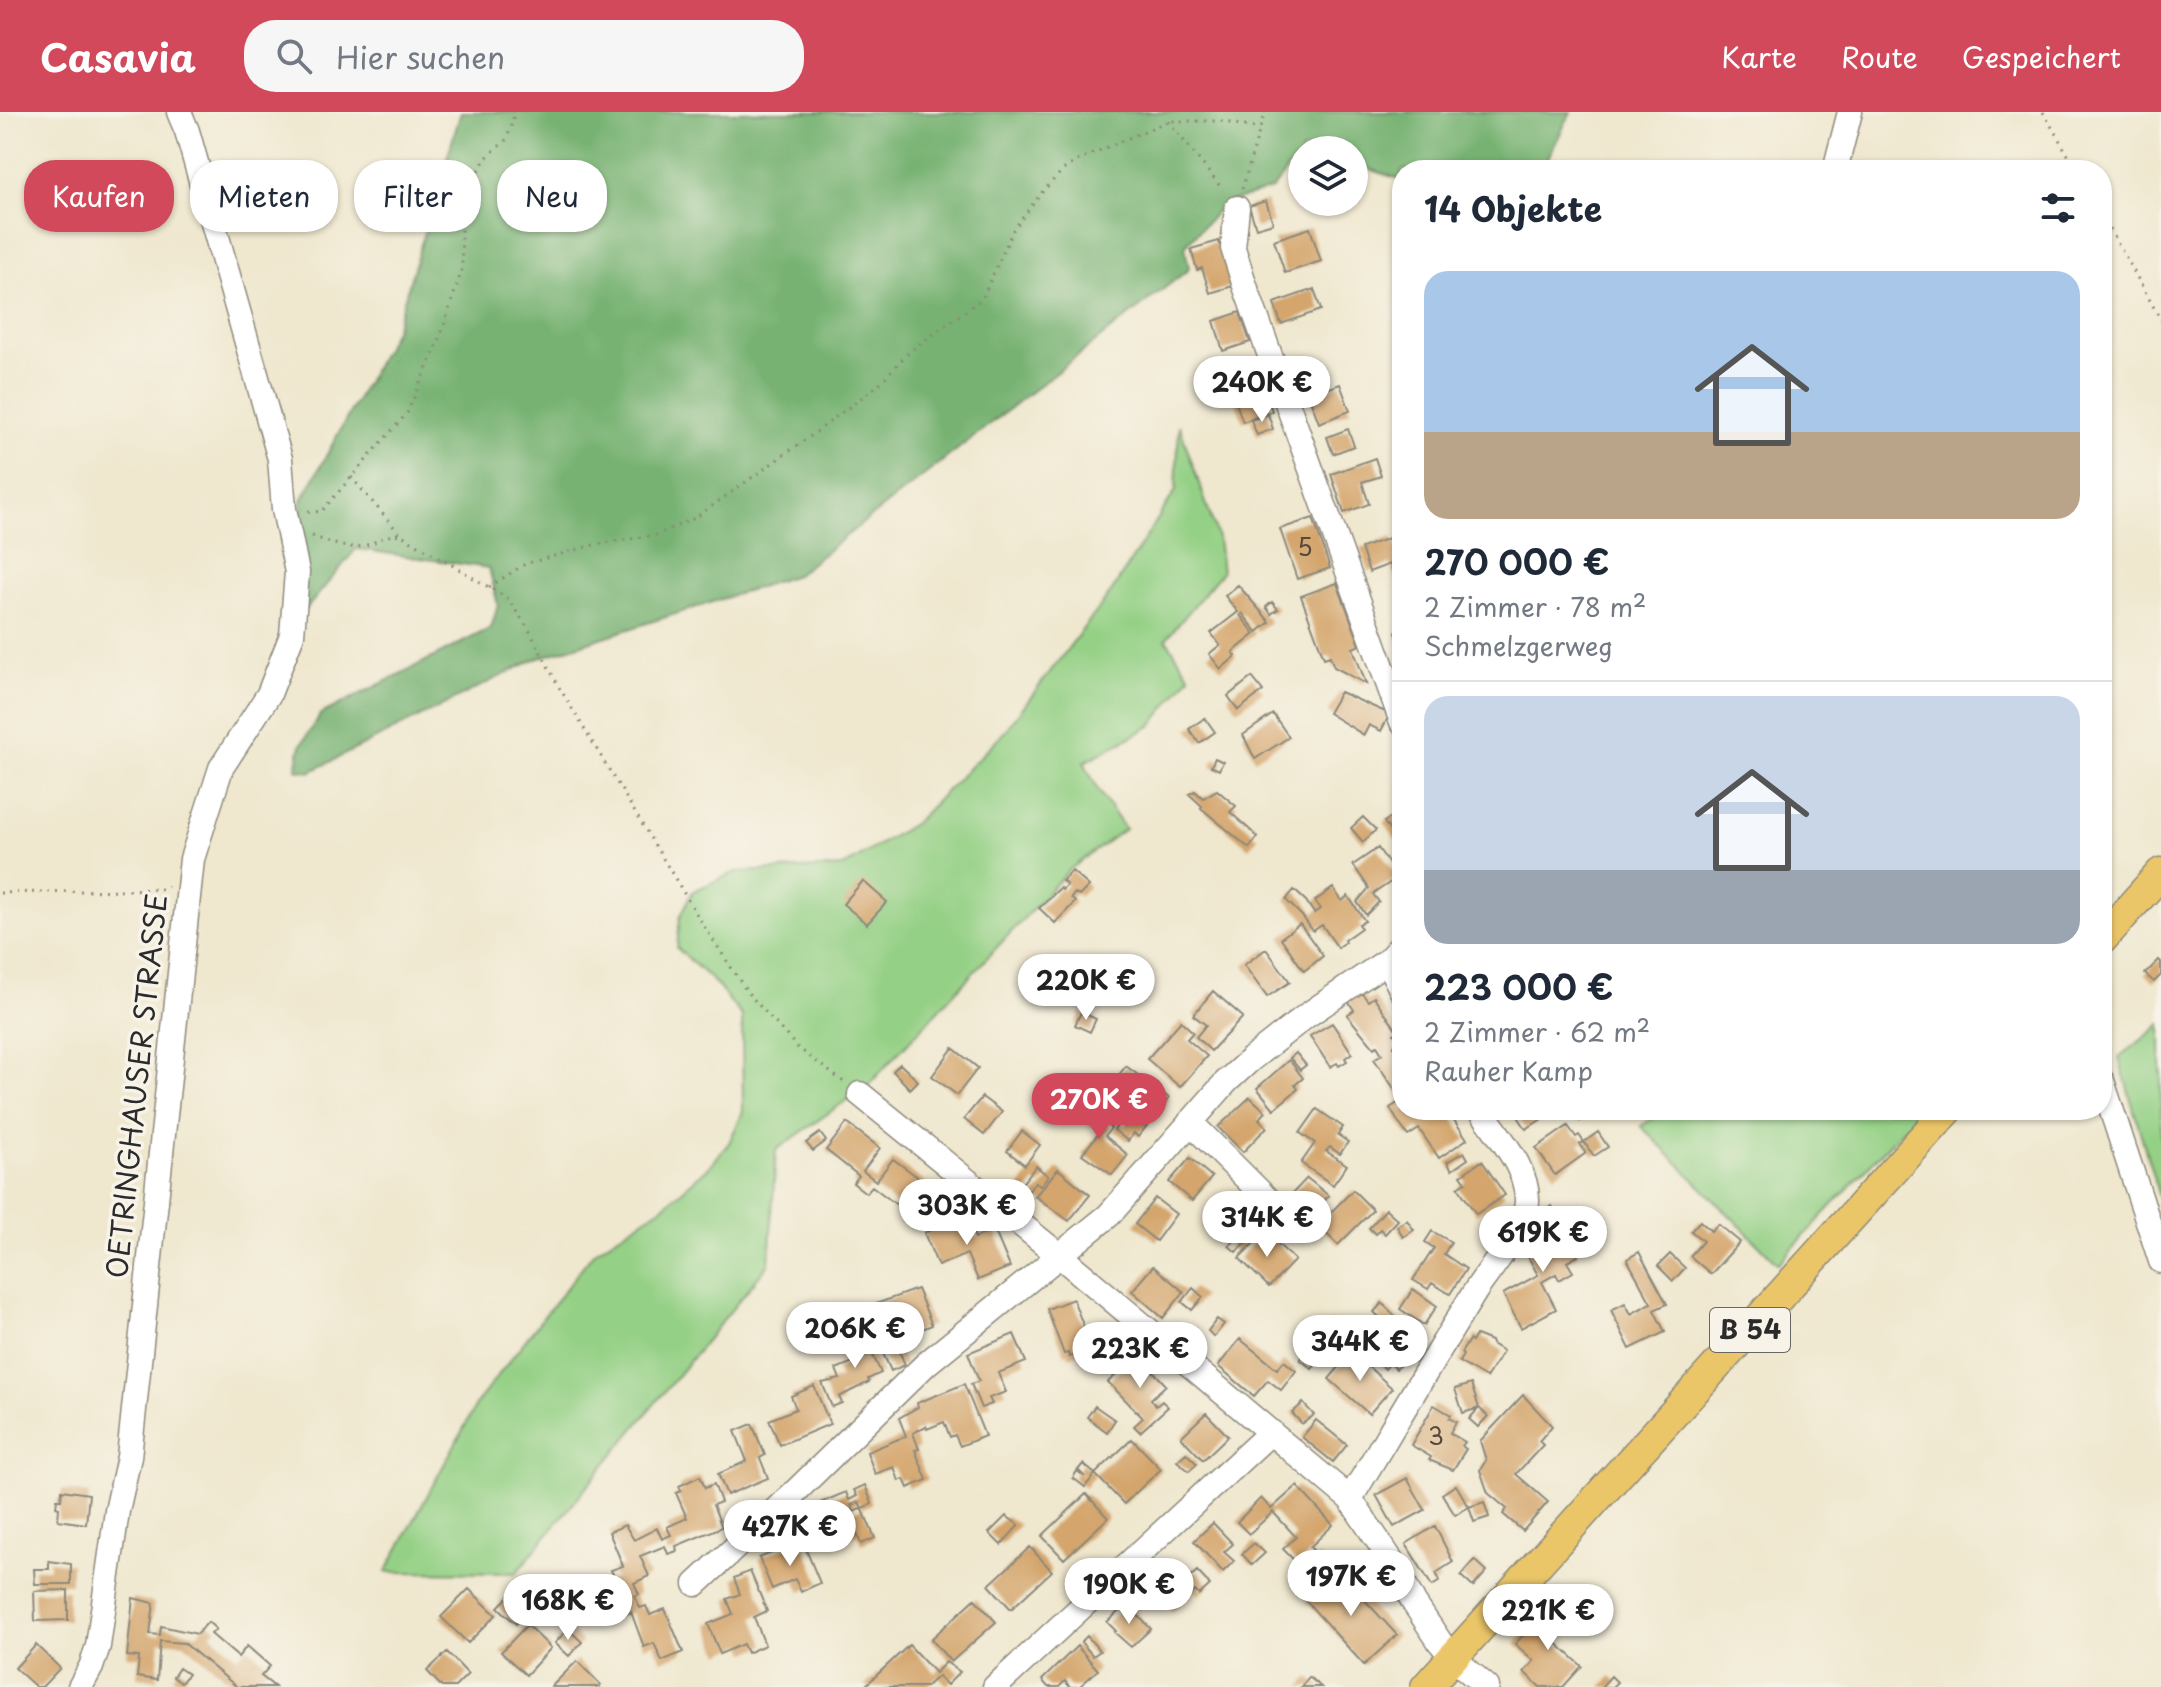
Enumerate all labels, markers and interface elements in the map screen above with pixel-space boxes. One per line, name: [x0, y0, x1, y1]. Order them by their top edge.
search box: [244, 20, 804, 92]
text: Casavia: [40, 28, 196, 85]
icon: search: [272, 34, 316, 78]
text: Hier suchen: [336, 34, 505, 79]
text: Karte: [1721, 35, 1797, 78]
text: Route: [1841, 35, 1918, 78]
text: Gespeichert: [1962, 35, 2121, 78]
map controls: [1288, 136, 1368, 216]
button: layers: [1288, 136, 1368, 216]
chip: Kaufen: [24, 160, 174, 232]
chip: Mieten: [190, 160, 338, 232]
chip: Filter: [354, 160, 481, 232]
chip: Neu: [497, 160, 607, 232]
text: 14 Objekte: [1424, 182, 1602, 234]
icon: filters: [2036, 186, 2080, 230]
icon: home: [1680, 323, 1824, 467]
pin: 240K €: [1197, 356, 1327, 424]
text: 240K €: [1211, 362, 1313, 401]
house number: 5: [1297, 528, 1313, 564]
text: 270 000 €: [1424, 535, 1609, 587]
text: 2 Zimmer · 78 m²: [1424, 587, 1646, 626]
text: Schmelzgerweg: [1424, 626, 1613, 665]
icon: home: [1680, 748, 1824, 892]
street label: OETRINGHAUSER STRASSE: [94, 891, 177, 1280]
pin: 220K €: [1021, 954, 1151, 1022]
text: 220K €: [1036, 960, 1136, 999]
text: 223 000 €: [1424, 960, 1613, 1012]
text: 2 Zimmer · 62 m²: [1424, 1012, 1650, 1051]
text: Rauher Kamp: [1424, 1051, 1593, 1090]
pin: 270K €: [1034, 1073, 1164, 1141]
text: 270K €: [1050, 1079, 1148, 1118]
pin: 303K €: [902, 1179, 1032, 1247]
text: 303K €: [917, 1185, 1017, 1224]
pin: 314K €: [1202, 1191, 1332, 1259]
text: 314K €: [1220, 1197, 1314, 1236]
pin: 619K €: [1478, 1206, 1608, 1274]
text: 619K €: [1497, 1212, 1589, 1251]
pin: 206K €: [790, 1302, 920, 1370]
text: 206K €: [804, 1308, 906, 1347]
road number: B 54: [1710, 1308, 1790, 1352]
pin: 344K €: [1295, 1315, 1425, 1383]
text: 344K €: [1311, 1321, 1409, 1360]
pin: 223K €: [1075, 1322, 1205, 1390]
text: 223K €: [1090, 1328, 1190, 1367]
house number: 3: [1428, 1417, 1444, 1453]
pin: 427K €: [725, 1500, 855, 1568]
text: 427K €: [742, 1506, 838, 1545]
pin: 197K €: [1286, 1550, 1416, 1618]
text: 197K €: [1305, 1556, 1397, 1595]
pin: 190K €: [1064, 1558, 1194, 1626]
text: 190K €: [1083, 1564, 1175, 1603]
pin: 168K €: [503, 1574, 633, 1642]
text: 168K €: [521, 1580, 615, 1619]
pin: 221K €: [1483, 1584, 1613, 1652]
text: 221K €: [1501, 1590, 1595, 1629]

